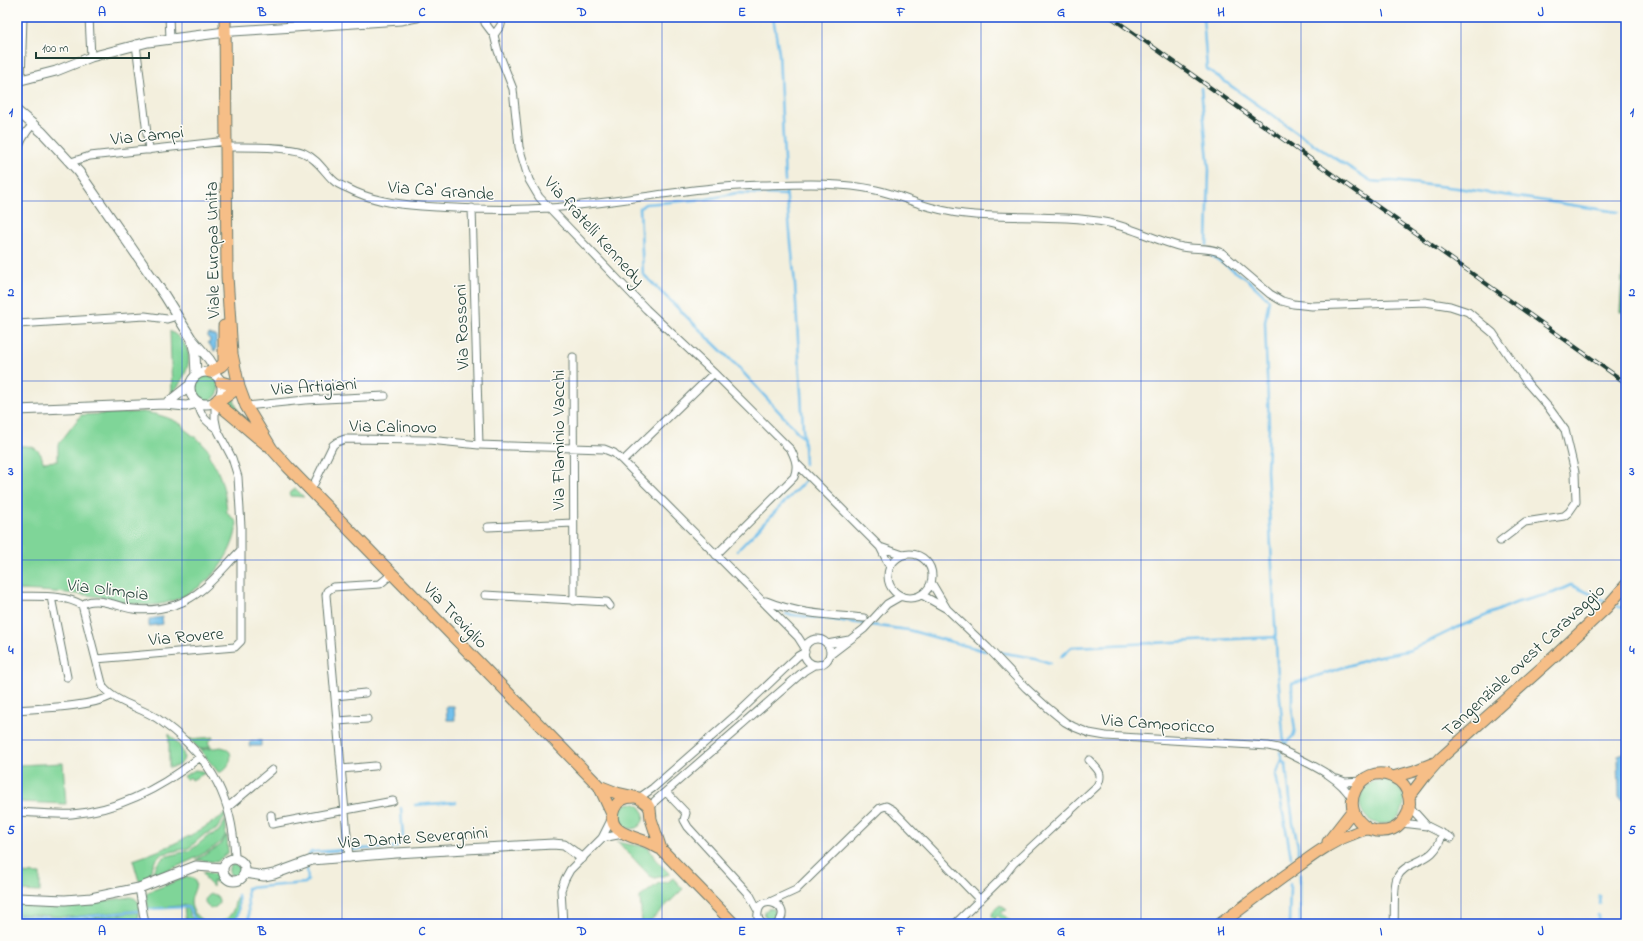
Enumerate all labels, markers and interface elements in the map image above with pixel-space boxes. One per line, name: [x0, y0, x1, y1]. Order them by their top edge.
text: A: [98, 3, 106, 22]
text: B: [257, 3, 267, 22]
text: C: [418, 3, 426, 22]
text: D: [576, 3, 587, 22]
text: E: [738, 3, 746, 22]
text: F: [896, 3, 906, 22]
text: G: [1057, 3, 1065, 22]
text: H: [1217, 3, 1225, 22]
text: I: [1379, 3, 1383, 22]
text: J: [1538, 3, 1544, 22]
scale bar: [36, 34, 149, 60]
text: 100 m: [42, 40, 69, 58]
text: 1: [9, 103, 14, 122]
text: 1: [1630, 103, 1635, 122]
street label: Via Campi: [108, 120, 185, 154]
street label: Via fratelli Kennedy: [536, 171, 650, 293]
street label: Via Ca' Grande: [386, 175, 496, 209]
street label: Viale Europa Unita: [200, 181, 228, 320]
text: 2: [7, 283, 15, 302]
text: 2: [1628, 283, 1636, 302]
street label: Via Rossoni: [449, 284, 478, 371]
street label: Via Flaminio Vacchi: [547, 370, 573, 511]
street label: Via Artigiani: [269, 372, 358, 405]
street label: Via Calinovo: [348, 414, 437, 442]
text: 3: [7, 462, 14, 481]
text: 3: [1628, 462, 1635, 481]
street label: Via Olimpia: [65, 573, 150, 609]
street label: Via Treviglio: [415, 576, 493, 656]
street label: Tangenziale ovest Caravaggio: [1437, 579, 1613, 745]
street label: Via Rovere: [147, 622, 226, 654]
text: 4: [7, 641, 14, 660]
text: 4: [1628, 641, 1635, 660]
street label: Via Camporicco: [1099, 708, 1215, 742]
text: 5: [7, 821, 15, 840]
street label: Via Dante Severgnini: [336, 821, 489, 858]
text: 5: [1628, 821, 1636, 840]
text: A: [98, 922, 106, 941]
text: B: [257, 922, 267, 941]
text: C: [418, 922, 426, 941]
text: D: [576, 922, 587, 941]
text: E: [738, 922, 746, 941]
text: F: [896, 922, 906, 941]
text: G: [1057, 922, 1065, 941]
text: H: [1217, 922, 1225, 941]
text: I: [1379, 922, 1383, 941]
text: J: [1538, 922, 1544, 941]

